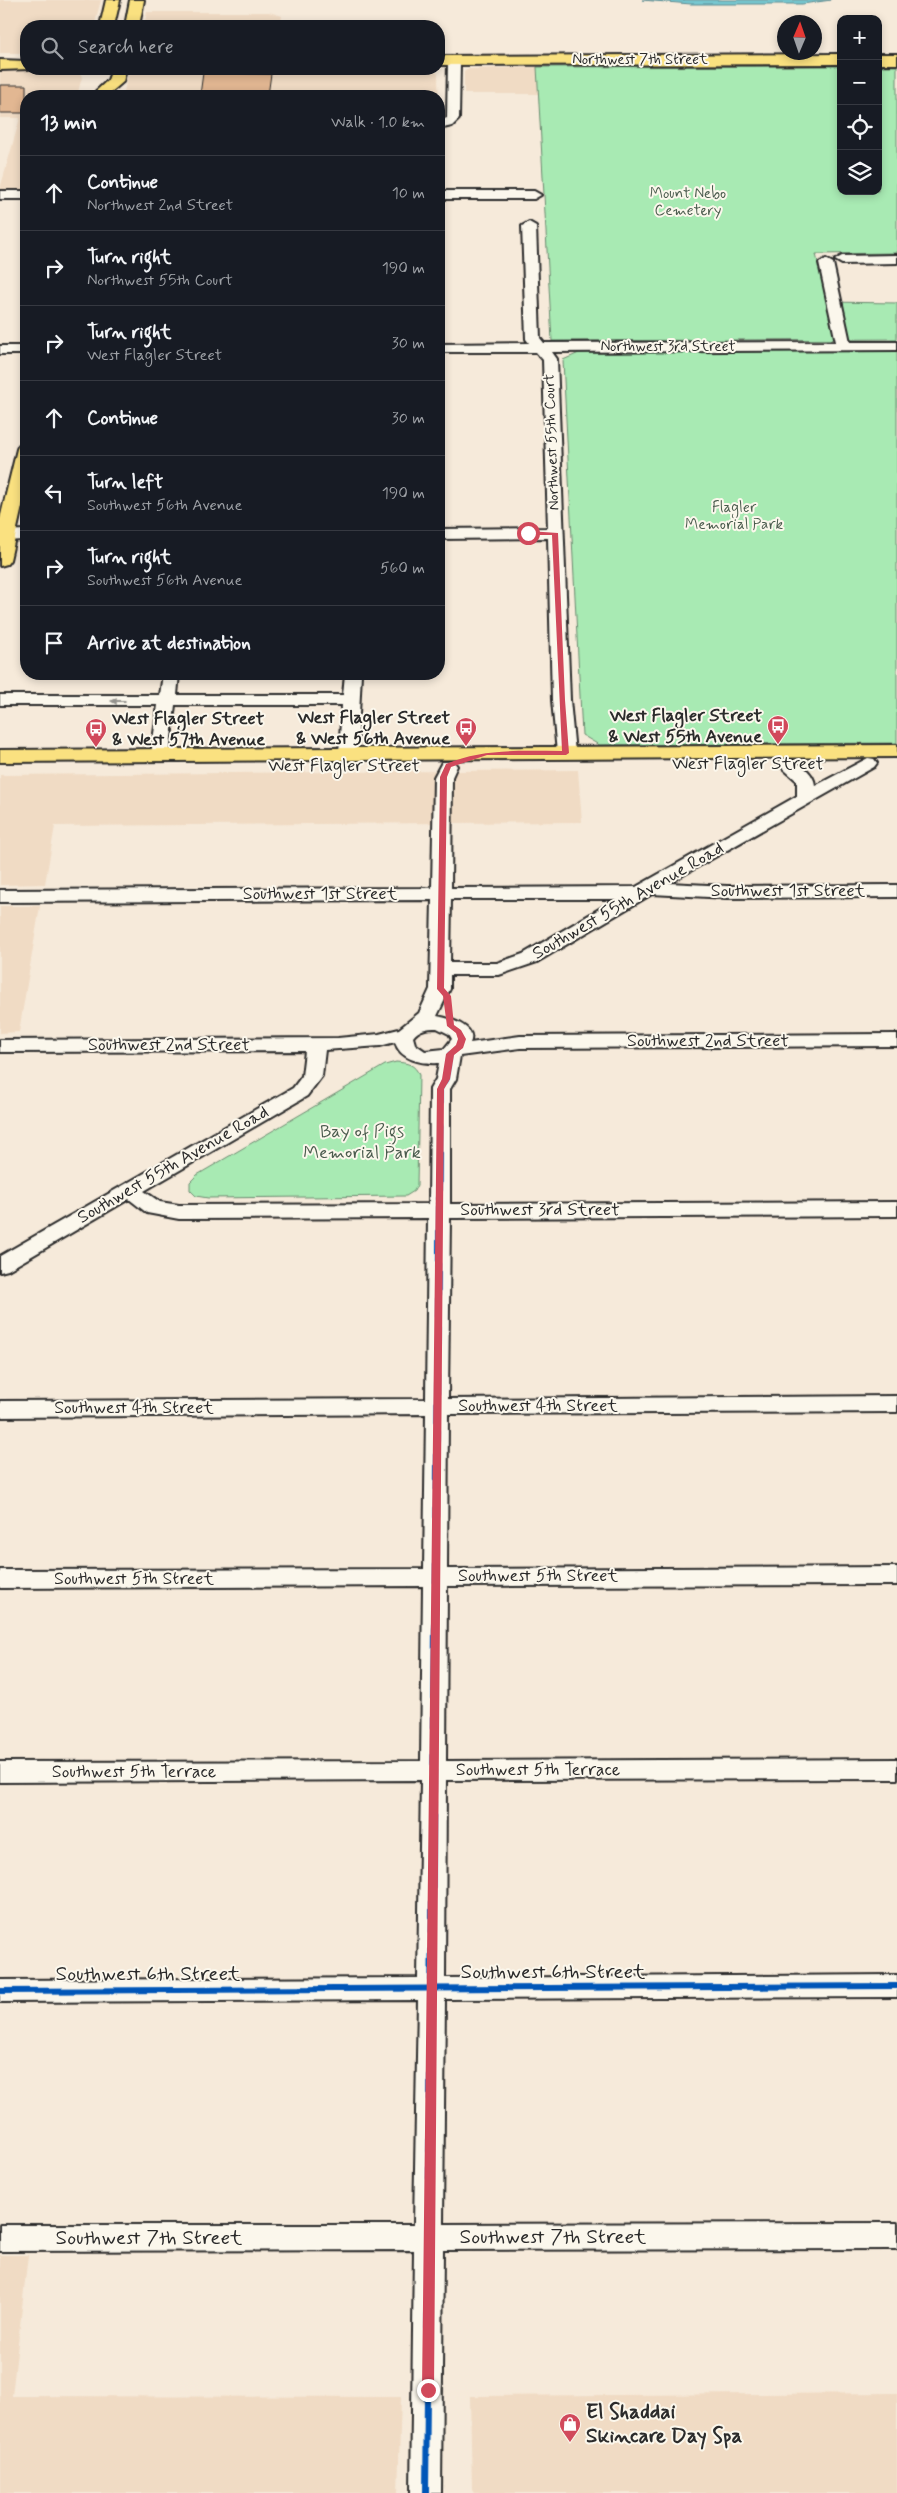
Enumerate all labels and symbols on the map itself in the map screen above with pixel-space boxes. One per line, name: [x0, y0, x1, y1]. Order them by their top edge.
north arrow: [777, 15, 822, 60]
street label: Northwest 7th Street: [572, 50, 708, 70]
park label: Mount Nebo Cemetery: [650, 184, 726, 221]
street label: Northwest 3rd Street: [600, 337, 736, 357]
street label: Northwest 55th Court: [540, 373, 564, 511]
park label: Flagler Memorial Park: [685, 498, 783, 535]
route start: [517, 522, 540, 545]
one-way arrow: [110, 697, 126, 705]
place label: West Flagler Street & West 55th Avenue: [608, 704, 762, 749]
place label: West Flagler Street & West 56th Avenue: [296, 706, 450, 751]
place label: West Flagler Street & West 57th Avenue: [111, 707, 265, 752]
bus stop icon: West Flagler Street & West 55th Avenue: [766, 714, 790, 745]
bus stop icon: West Flagler Street & West 56th Avenue: [454, 716, 478, 747]
bus stop icon: West Flagler Street & West 57th Avenue: [84, 717, 108, 748]
street label: West Flagler Street: [672, 752, 824, 777]
street label: West Flagler Street: [268, 754, 420, 779]
street label: Southwest 55th Avenue Road: [528, 836, 728, 966]
street label: Southwest 1st Street: [711, 879, 866, 903]
street label: Southwest 1st Street: [243, 882, 398, 906]
street label: Southwest 2nd Street: [627, 1029, 789, 1053]
street label: Southwest 2nd Street: [88, 1033, 250, 1057]
street label: Southwest 55th Avenue Road: [73, 1100, 273, 1230]
park label: Bay of Pigs Memorial Park: [303, 1120, 421, 1165]
street label: Southwest 3rd Street: [460, 1198, 620, 1222]
street label: Southwest 4th Street: [458, 1394, 618, 1418]
street label: Southwest 4th Street: [54, 1396, 214, 1420]
street label: Southwest 5th Street: [458, 1564, 618, 1588]
street label: Southwest 5th Street: [54, 1567, 214, 1591]
street label: Southwest 5th Terrace: [456, 1758, 620, 1782]
street label: Southwest 5th Terrace: [52, 1760, 216, 1784]
street label: Southwest 6th Street: [461, 1958, 646, 1986]
street label: Southwest 6th Street: [56, 1960, 241, 1988]
street label: Southwest 7th Street: [460, 2223, 647, 2251]
street label: Southwest 7th Street: [56, 2224, 243, 2252]
route end: [417, 2379, 440, 2402]
place label: El Shaddai Skincare Day Spa: [586, 2398, 742, 2450]
shop icon: El Shaddai Skincare Day Spa: [558, 2412, 582, 2443]

